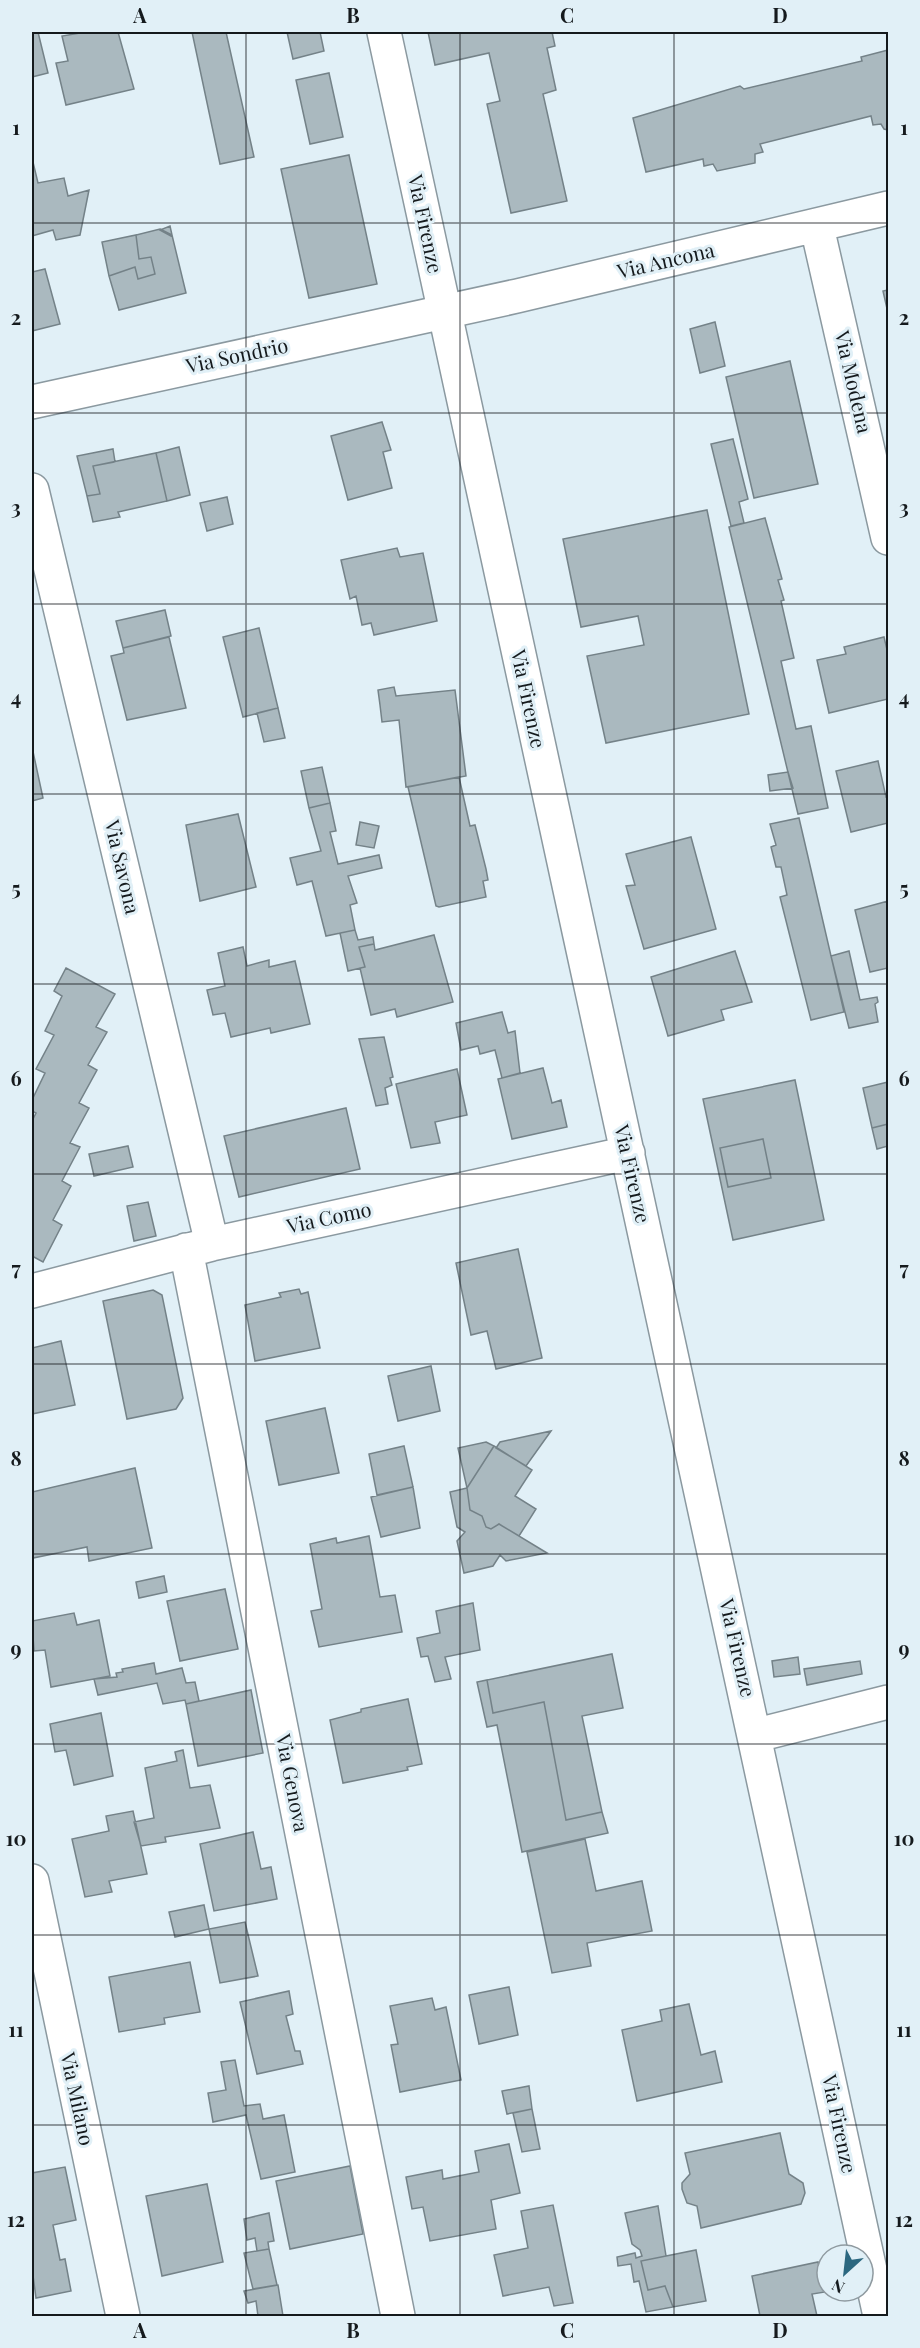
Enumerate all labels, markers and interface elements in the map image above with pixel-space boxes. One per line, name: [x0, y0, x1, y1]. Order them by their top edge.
text: A: [132, 1, 147, 28]
text: B: [346, 1, 360, 28]
text: C: [560, 1, 574, 28]
text: D: [772, 1, 788, 28]
text: 1: [12, 113, 20, 140]
text: 1: [900, 113, 908, 140]
street label: Via Firenze: [403, 171, 450, 275]
street label: Via Ancona: [613, 235, 717, 284]
text: 2: [11, 303, 21, 330]
text: 2: [899, 303, 909, 330]
street label: Via Modena: [829, 327, 879, 436]
street label: Via Sondrio: [182, 331, 290, 379]
text: 3: [11, 493, 21, 520]
text: 3: [899, 493, 909, 520]
street label: Via Firenze: [506, 646, 553, 750]
text: 4: [11, 683, 21, 710]
text: 4: [899, 683, 909, 710]
street label: Via Savona: [99, 816, 147, 916]
text: 5: [11, 874, 21, 901]
text: 5: [899, 874, 909, 901]
text: 6: [10, 1064, 22, 1091]
text: 6: [898, 1064, 910, 1091]
street label: Via Firenze: [609, 1121, 658, 1225]
street label: Via Como: [283, 1194, 374, 1239]
text: 7: [11, 1254, 21, 1281]
text: 7: [899, 1254, 909, 1281]
text: 8: [10, 1444, 22, 1471]
text: 8: [898, 1444, 910, 1471]
street label: Via Firenze: [714, 1595, 763, 1699]
text: 9: [10, 1634, 22, 1661]
text: 9: [898, 1634, 910, 1661]
street label: Via Genova: [271, 1730, 316, 1834]
text: 10: [6, 1824, 26, 1851]
text: 10: [894, 1824, 914, 1851]
text: 11: [8, 2015, 24, 2042]
text: 11: [896, 2015, 912, 2042]
street label: Via Milano: [55, 2049, 101, 2148]
street label: Via Firenze: [817, 2071, 864, 2175]
text: 12: [7, 2205, 25, 2232]
text: 12: [895, 2205, 913, 2232]
north arrow: [815, 2243, 875, 2303]
text: N: [828, 2275, 848, 2299]
text: A: [132, 2316, 147, 2343]
text: B: [346, 2316, 360, 2343]
text: C: [560, 2316, 574, 2343]
text: D: [772, 2316, 788, 2343]

